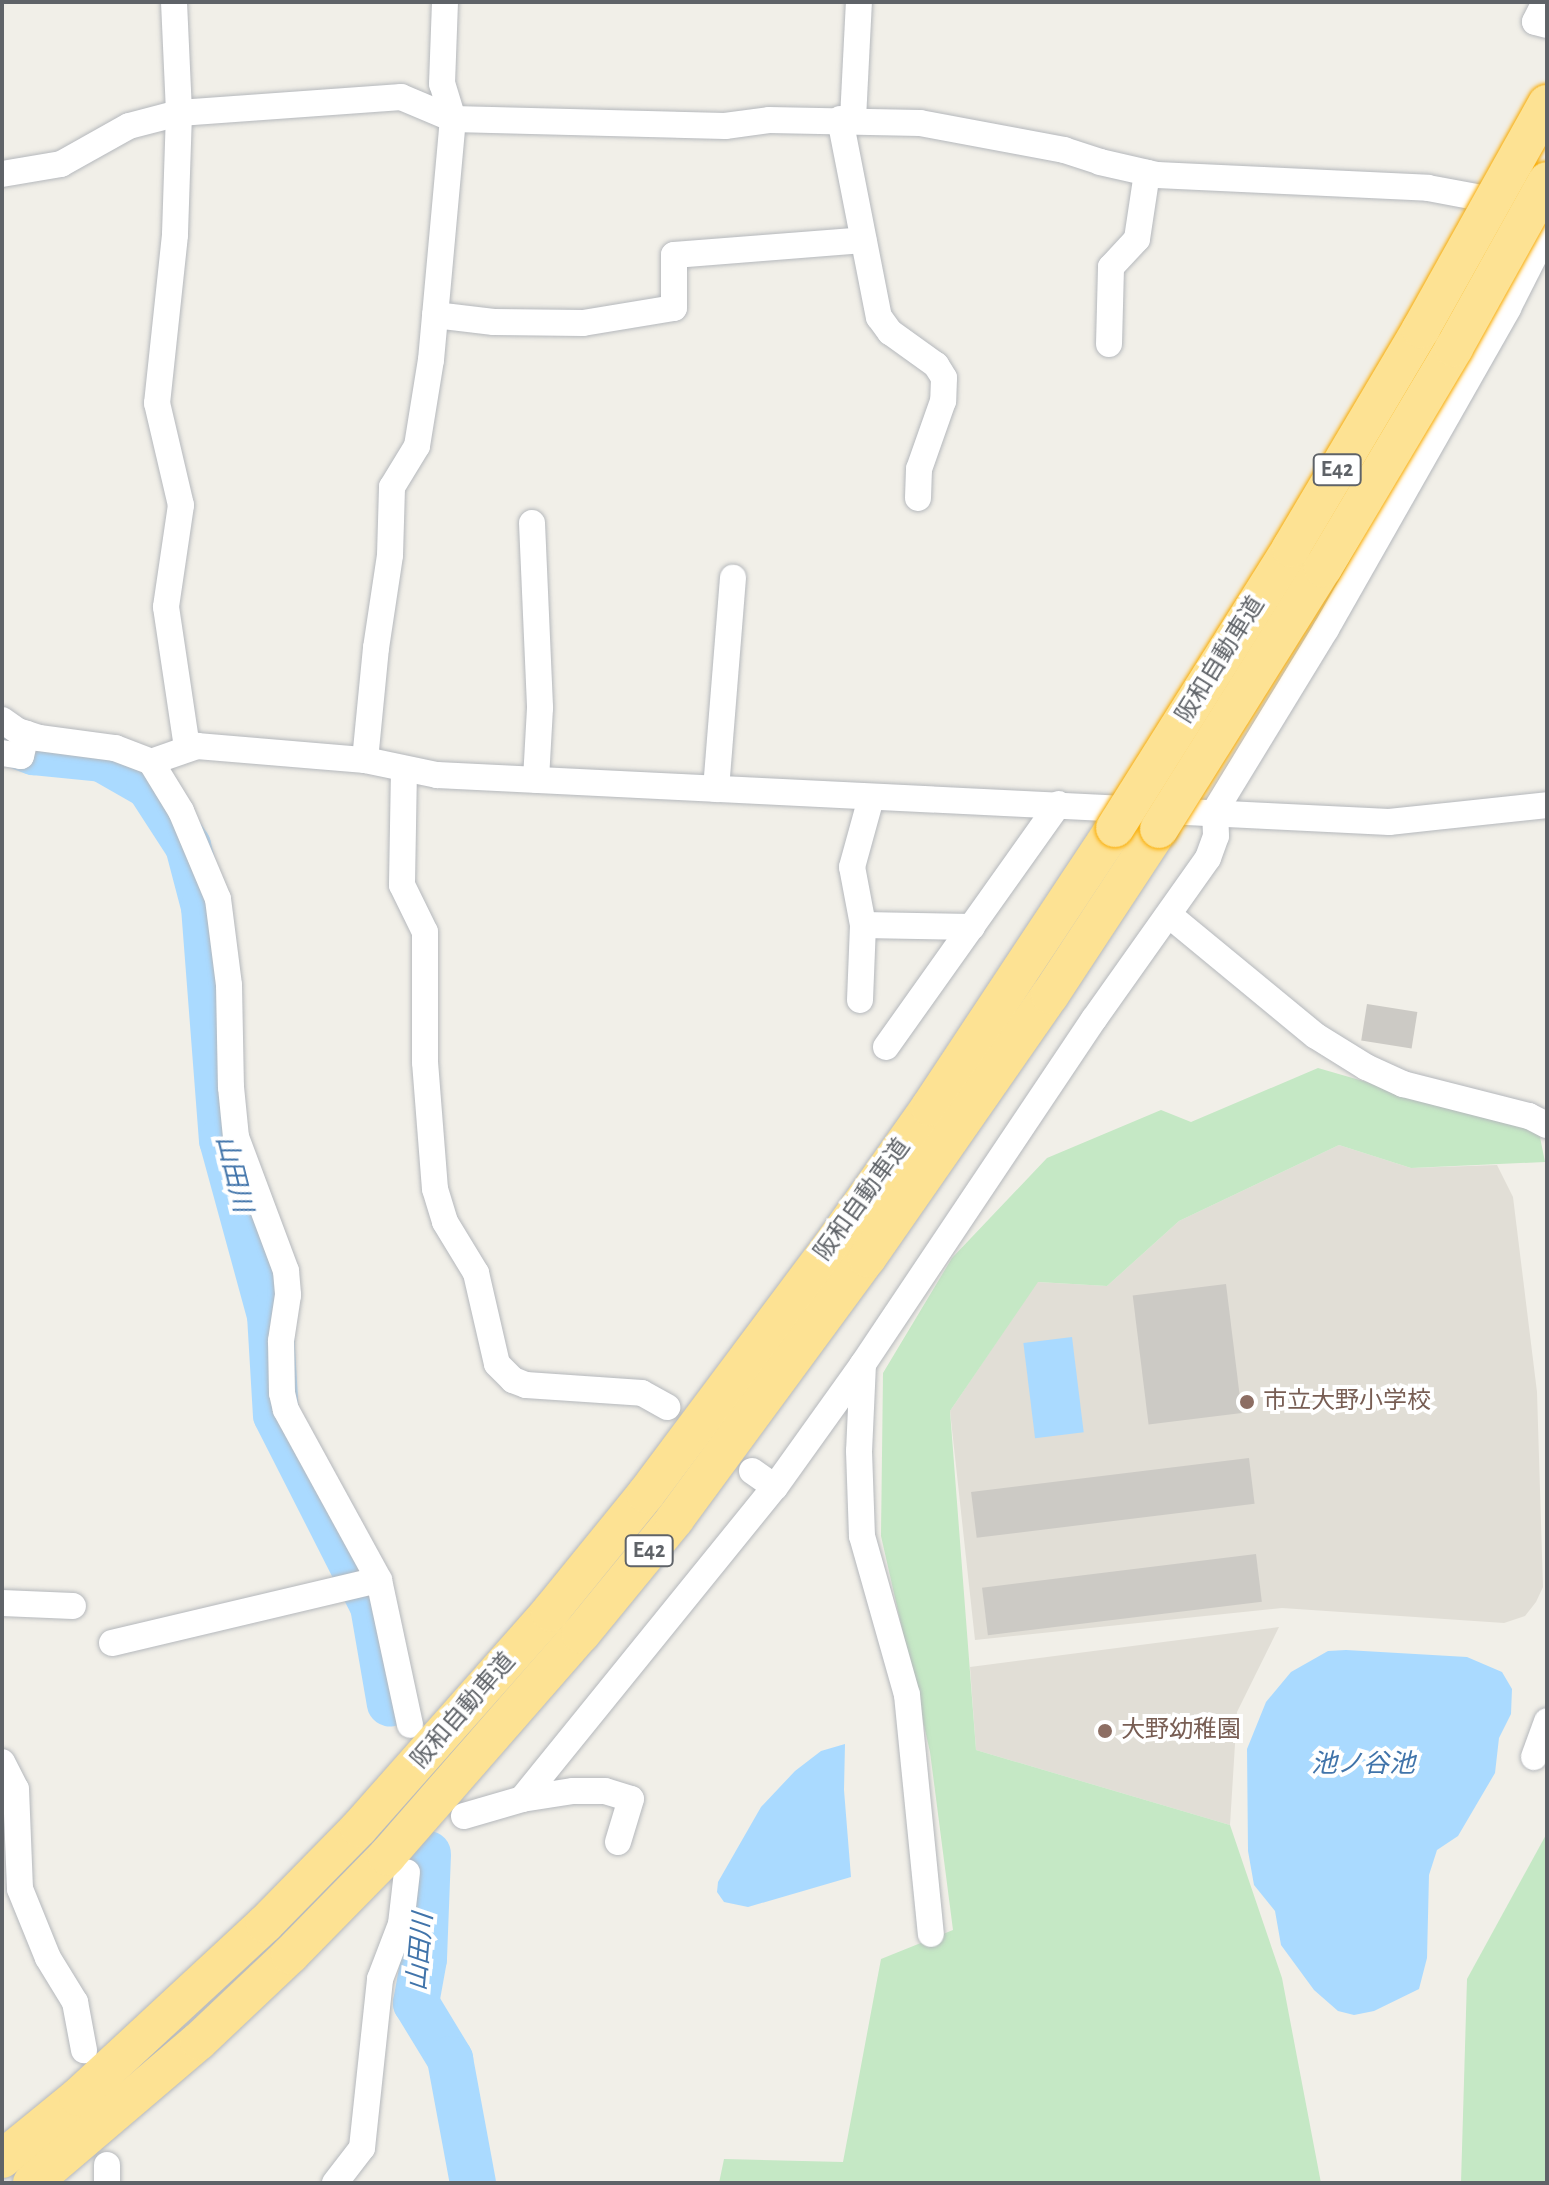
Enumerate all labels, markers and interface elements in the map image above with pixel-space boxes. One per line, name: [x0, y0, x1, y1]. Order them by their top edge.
road number: E42: [1311, 452, 1363, 488]
street label: 阪和自動車道: [1171, 591, 1271, 729]
water label: 山田川: [208, 1132, 258, 1216]
street label: 阪和自動車道: [809, 1133, 917, 1267]
place label: 市立大野小学校: [1263, 1388, 1431, 1416]
marker: 市立大野小学校: [1238, 1393, 1256, 1411]
road number: E42: [623, 1533, 675, 1569]
street label: 阪和自動車道: [406, 1647, 522, 1775]
place label: 大野幼稚園: [1121, 1717, 1241, 1745]
marker: 大野幼稚園: [1096, 1722, 1114, 1740]
water label: 池ノ谷池: [1311, 1749, 1415, 1781]
water label: 山田川: [402, 1912, 440, 1992]

